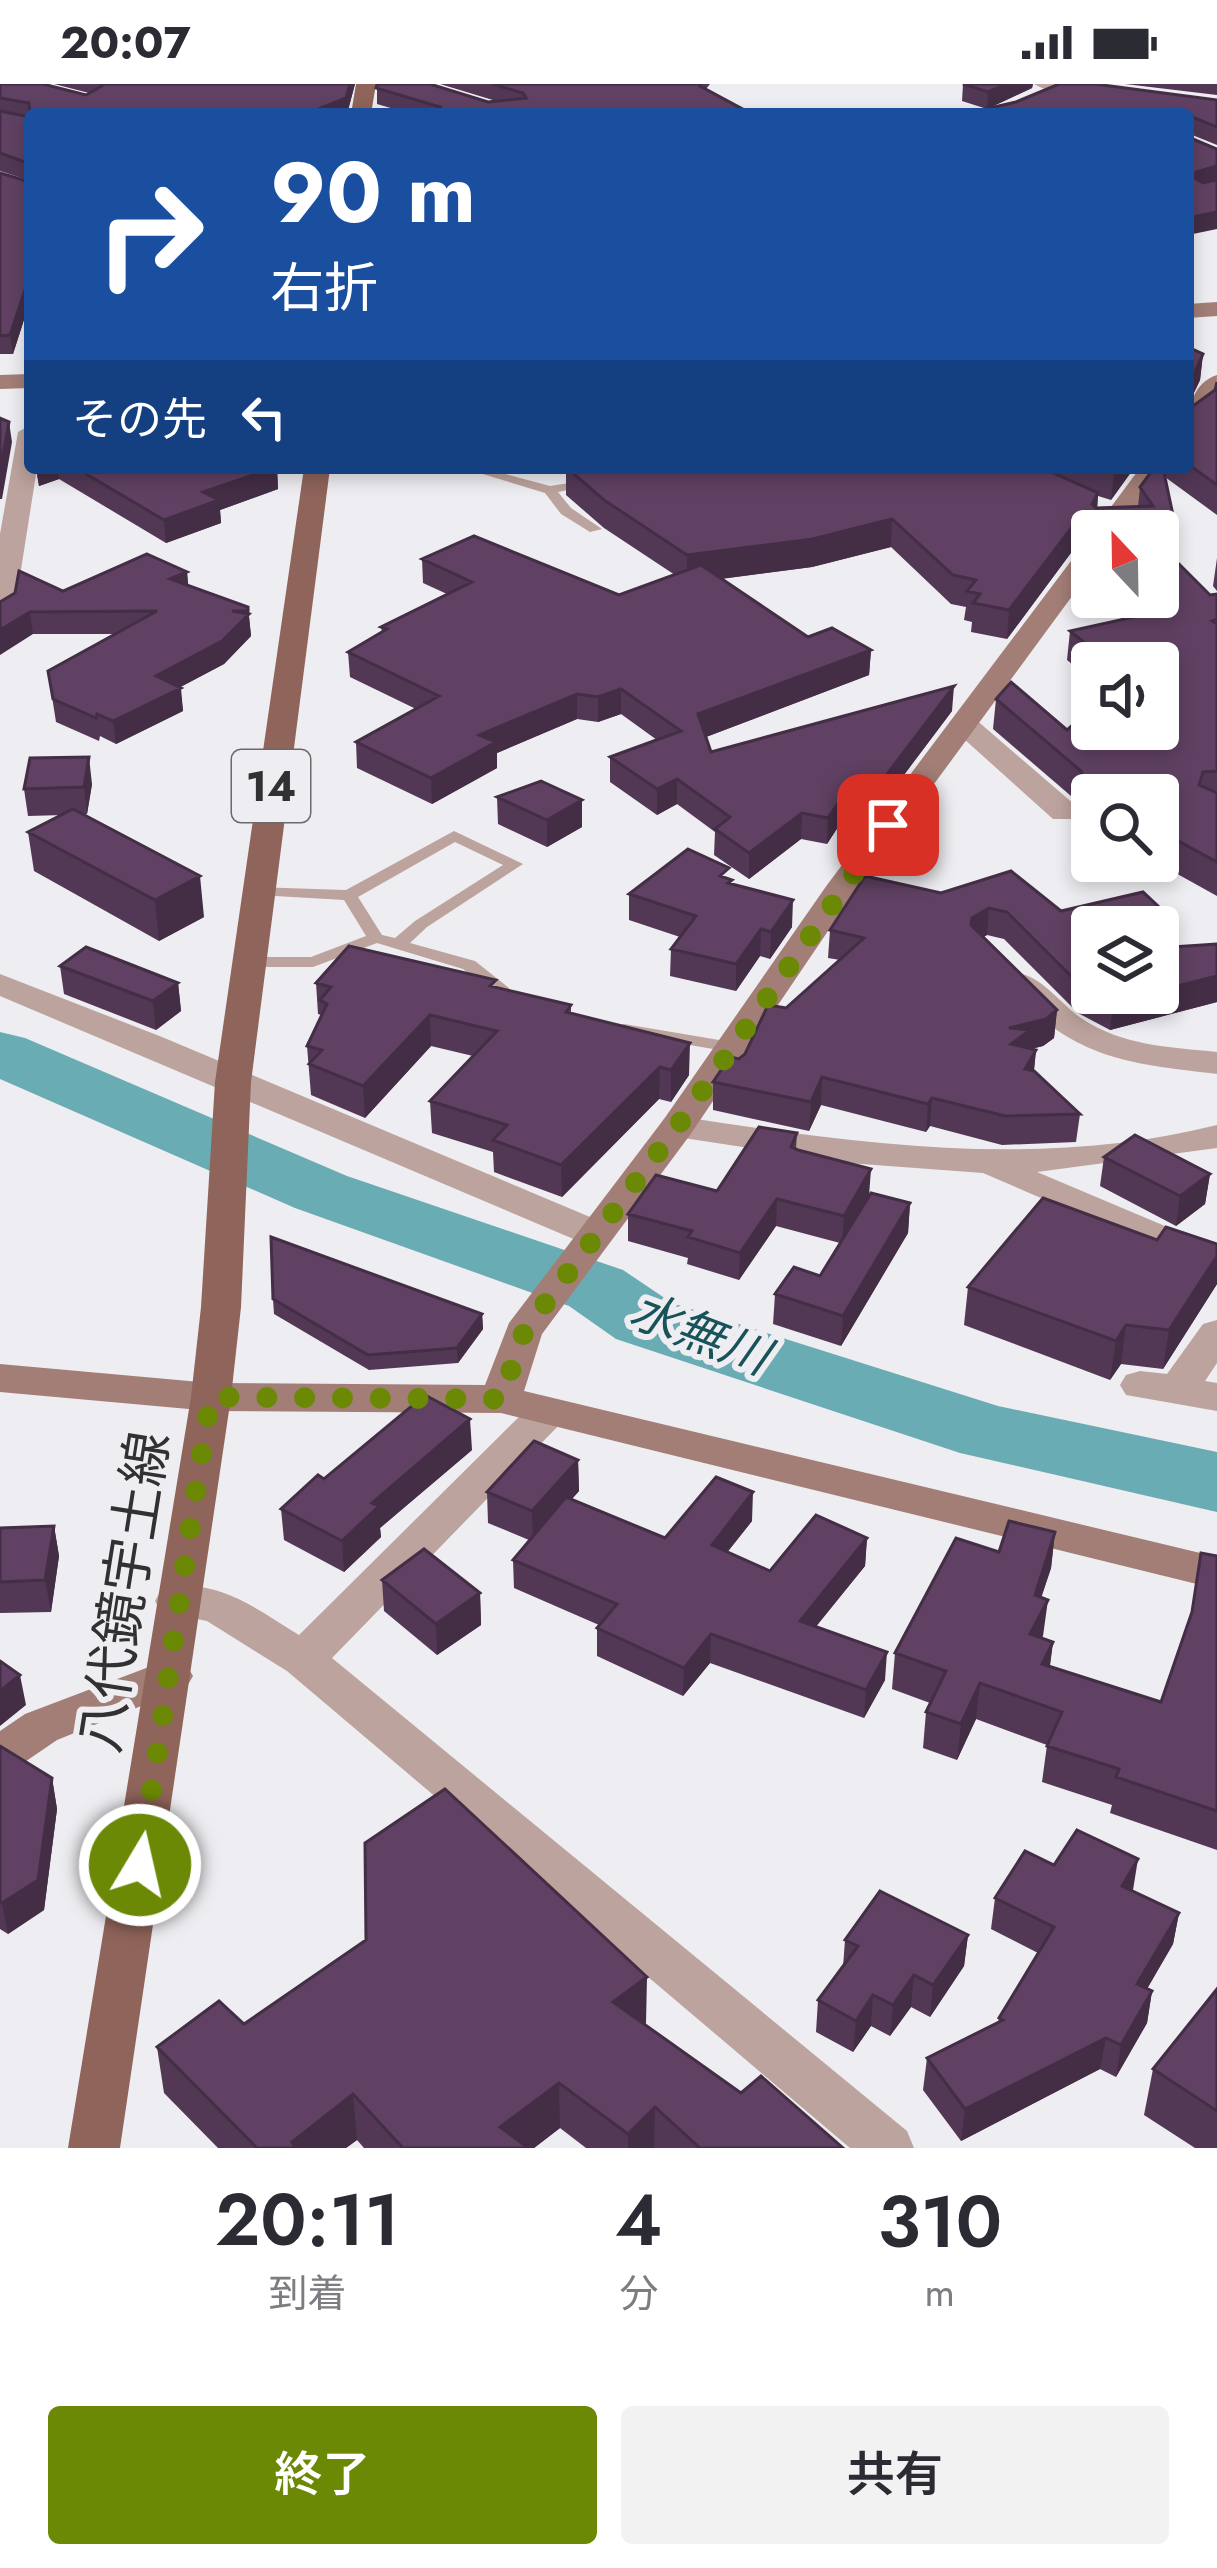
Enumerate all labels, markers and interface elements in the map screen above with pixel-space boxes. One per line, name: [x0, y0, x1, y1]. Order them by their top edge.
text: 20:07: [60, 10, 191, 75]
text: 90 m: [270, 132, 476, 254]
icon: right: [72, 156, 228, 312]
text: 右折: [270, 249, 378, 327]
icon: left: [231, 384, 297, 450]
text: その先: [72, 387, 207, 452]
north arrow: [1071, 510, 1179, 618]
map controls: [1071, 510, 1179, 1014]
button: sound: [1071, 642, 1179, 750]
road number: 14: [232, 750, 310, 822]
pin: [837, 774, 939, 876]
button: search: [1071, 774, 1179, 882]
icon: arrive: [855, 792, 921, 858]
button: layers: [1071, 906, 1179, 1014]
water label: 水無川: [620, 1275, 784, 1393]
street label: 八代鏡宇土線: [60, 1426, 188, 1758]
position arrow: [77, 1802, 203, 1928]
text: 20:11: [215, 2168, 400, 2272]
text: 4: [615, 2168, 662, 2272]
text: 310: [877, 2170, 1002, 2274]
text: m: [925, 2264, 955, 2321]
text: 到着: [268, 2265, 346, 2322]
text: 分: [619, 2265, 658, 2322]
button: 終了: [48, 2406, 597, 2544]
button: 共有: [621, 2406, 1169, 2544]

